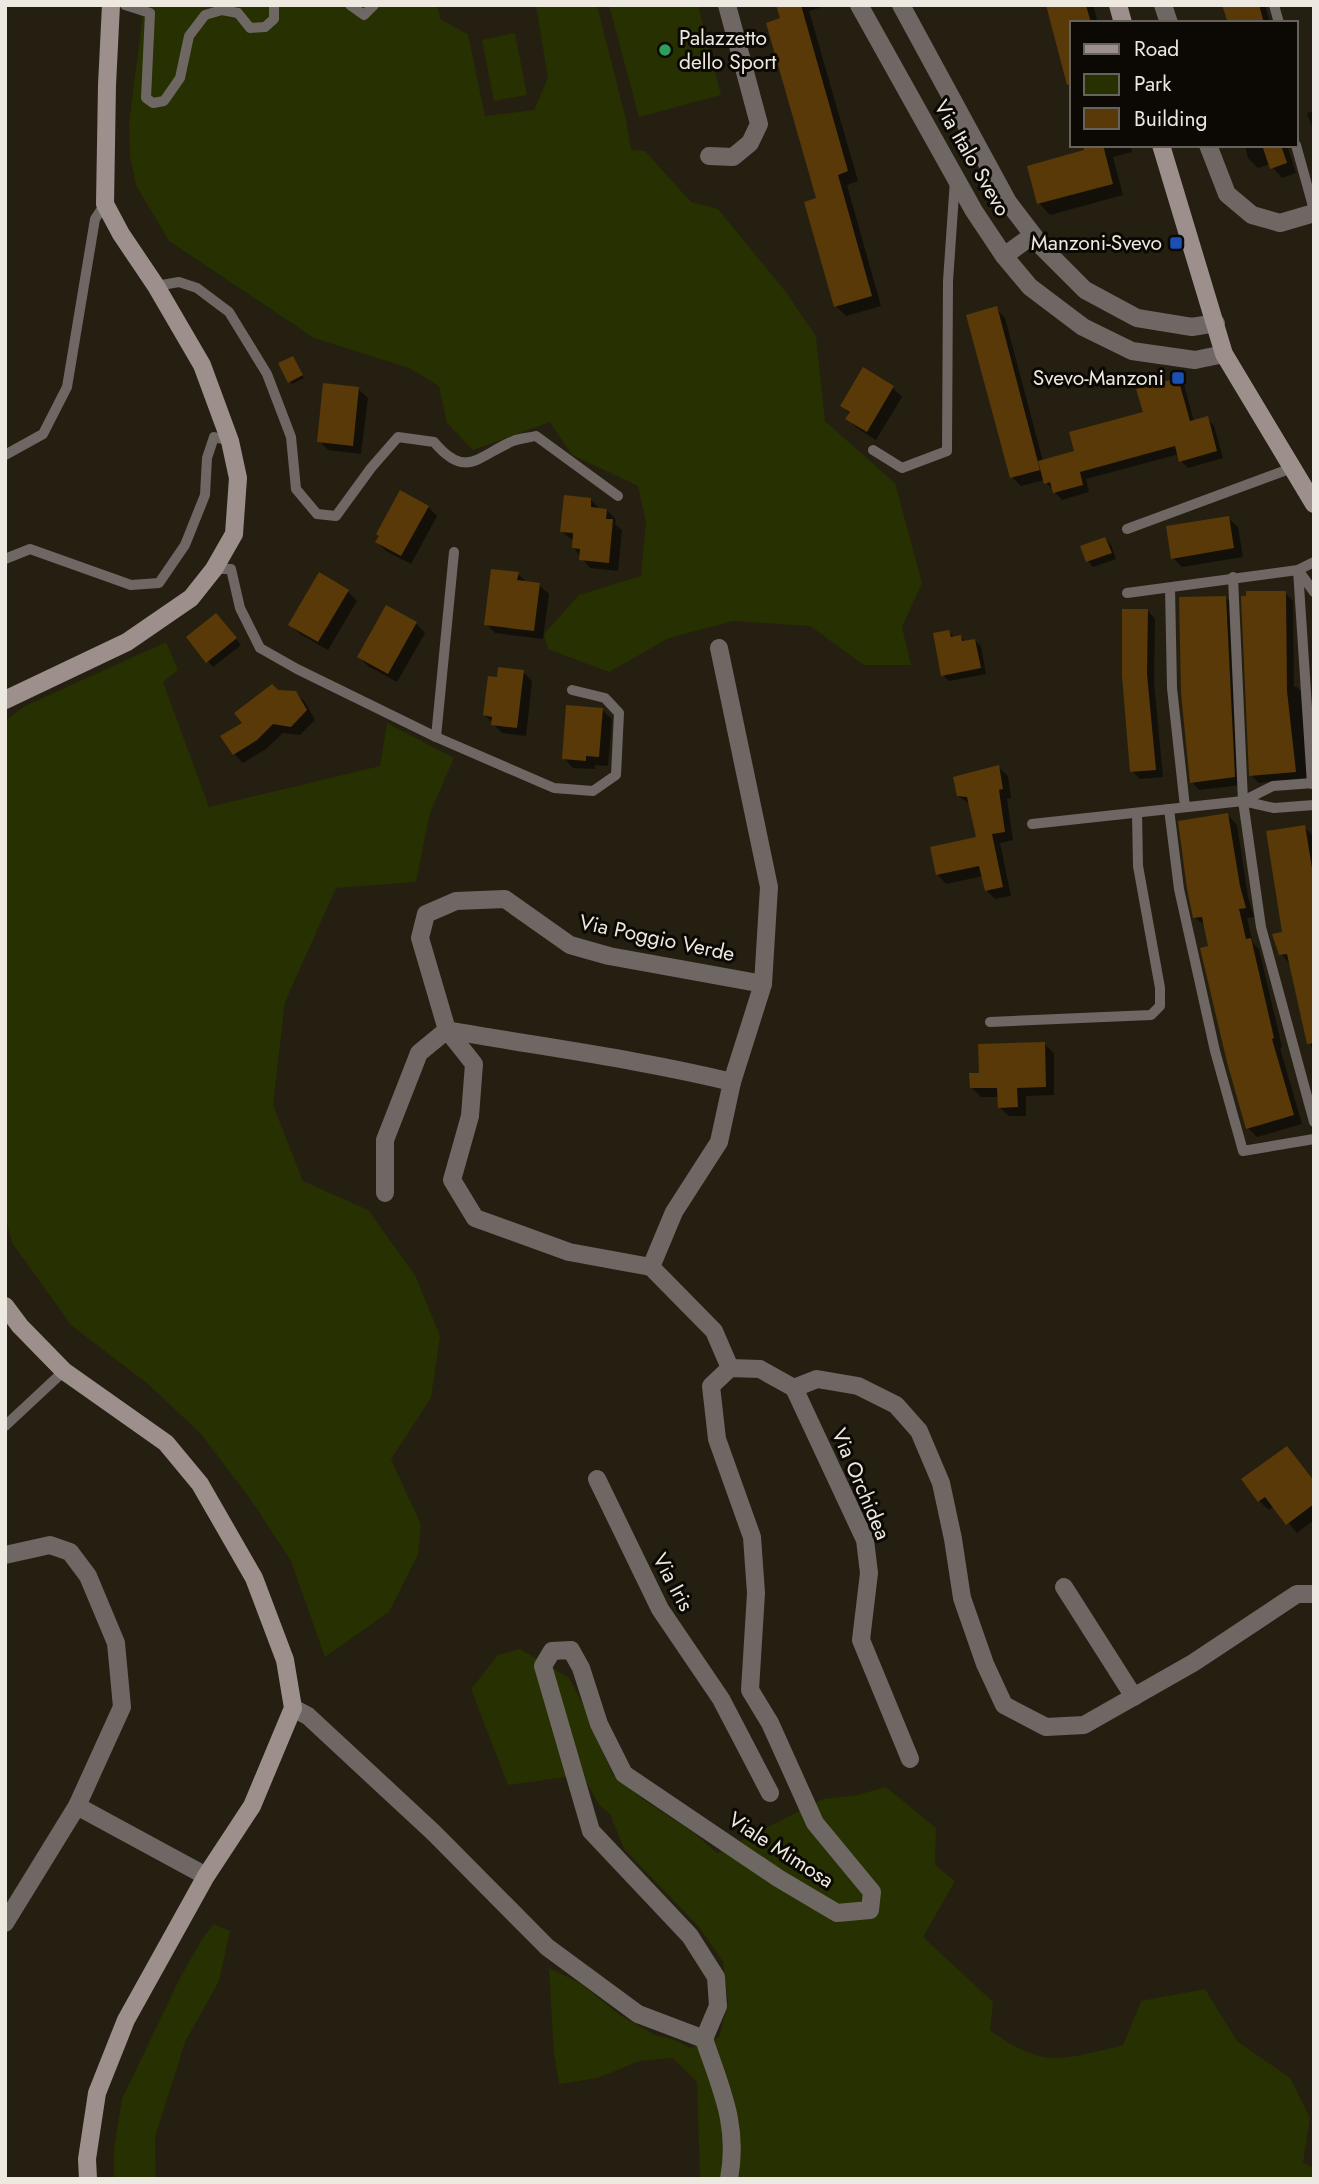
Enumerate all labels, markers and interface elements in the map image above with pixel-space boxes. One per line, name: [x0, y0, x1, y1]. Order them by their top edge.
legend: [1070, 21, 1298, 147]
place label: Palazzetto dello Sport: [679, 23, 776, 77]
text: Road: [1134, 34, 1179, 64]
marker: Palazzetto dello Sport: [657, 42, 673, 58]
text: Park: [1134, 69, 1172, 99]
street label: Via Italo Svevo: [927, 94, 1017, 222]
text: Building: [1134, 104, 1207, 134]
place label: Manzoni-Svevo: [1031, 228, 1162, 258]
marker: Manzoni-Svevo: [1168, 235, 1184, 251]
place label: Svevo-Manzoni: [1033, 363, 1164, 393]
marker: Svevo-Manzoni: [1170, 370, 1186, 386]
street label: Via Poggio Verde: [577, 907, 738, 969]
street label: Via Orchidea: [824, 1424, 898, 1544]
street label: Via Iris: [645, 1548, 701, 1616]
street label: Viale Mimosa: [722, 1805, 840, 1895]

